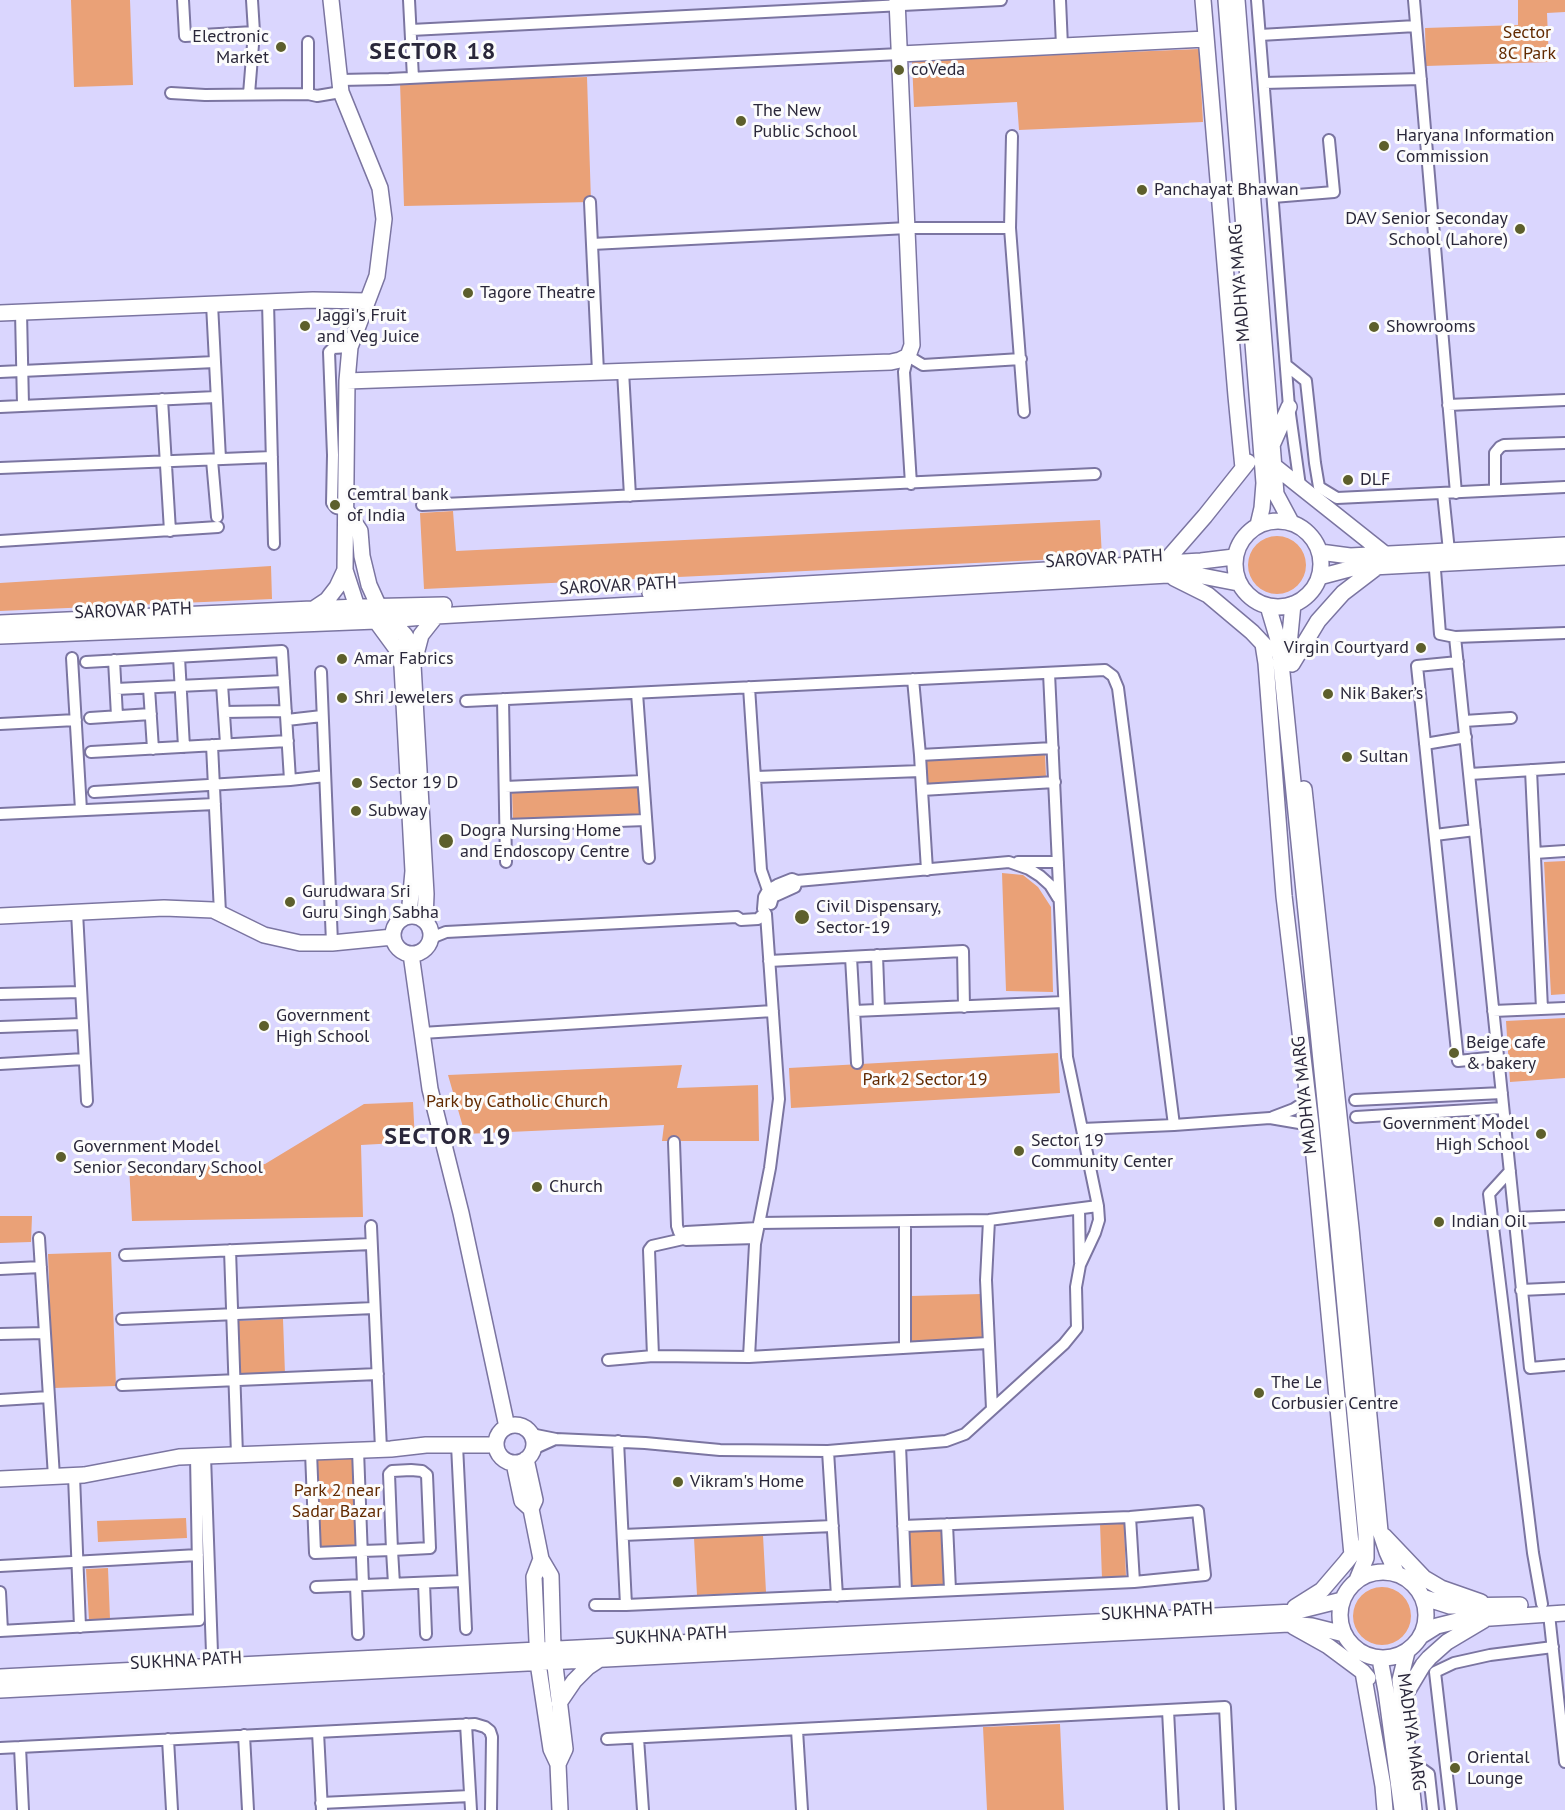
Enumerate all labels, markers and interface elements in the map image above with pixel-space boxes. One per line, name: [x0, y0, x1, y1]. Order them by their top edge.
park label: Sector 8C Park: [1498, 22, 1556, 64]
place label: Electronic Market: [192, 26, 269, 68]
district label: SECTOR 18: [369, 38, 497, 66]
marker: Electronic Market: [274, 40, 288, 54]
place label: coVeda: [911, 59, 965, 81]
marker: coVeda: [892, 63, 906, 77]
place label: The New Public School: [753, 100, 857, 142]
marker: The New Public School: [734, 114, 748, 128]
place label: Haryana Information Commission: [1396, 125, 1554, 168]
marker: Haryana Information Commission: [1377, 139, 1391, 153]
place label: Panchayat Bhawan: [1154, 179, 1299, 201]
marker: Panchayat Bhawan: [1135, 183, 1149, 197]
place label: DAV Senior Seconday School (Lahore): [1345, 208, 1508, 250]
marker: DAV Senior Seconday School (Lahore): [1513, 222, 1527, 236]
street label: MADHYA MARG: [1225, 223, 1255, 343]
place label: Tagore Theatre: [480, 282, 596, 304]
marker: Tagore Theatre: [461, 286, 475, 300]
place label: Jaggi's Fruit and Veg Juice: [317, 305, 419, 348]
place label: Showrooms: [1386, 316, 1476, 338]
marker: Jaggi's Fruit and Veg Juice: [298, 319, 312, 333]
marker: Showrooms: [1367, 320, 1381, 334]
place label: DLF: [1360, 469, 1390, 491]
marker: DLF: [1341, 473, 1355, 487]
place label: Cemtral bank of India: [347, 484, 449, 526]
marker: Cemtral bank of India: [328, 498, 342, 512]
street label: SAROVAR PATH: [1045, 545, 1163, 573]
street label: SAROVAR PATH: [559, 572, 677, 600]
street label: SAROVAR PATH: [74, 598, 192, 624]
place label: Virgin Courtyard: [1284, 637, 1409, 659]
marker: Virgin Courtyard: [1414, 641, 1428, 655]
place label: Amar Fabrics: [354, 648, 454, 670]
marker: Amar Fabrics: [335, 652, 349, 666]
place label: Nik Baker’s: [1340, 683, 1423, 705]
place label: Shri Jewelers: [354, 687, 454, 709]
marker: Nik Baker’s: [1321, 687, 1335, 701]
marker: Shri Jewelers: [335, 691, 349, 705]
place label: Sultan: [1359, 746, 1408, 768]
marker: Sultan: [1340, 750, 1354, 764]
place label: Sector 19 D: [369, 772, 458, 794]
marker: Sector 19 D: [350, 776, 364, 790]
place label: Subway: [368, 800, 427, 822]
marker: Subway: [349, 804, 363, 818]
place label: Dogra Nursing Home and Endoscopy Centre: [460, 820, 630, 862]
marker: Dogra Nursing Home and Endoscopy Centre: [437, 832, 455, 850]
place label: Gurudwara Sri Guru Singh Sabha: [302, 881, 439, 924]
marker: Gurudwara Sri Guru Singh Sabha: [283, 895, 297, 909]
place label: Civil Dispensary, Sector-19: [816, 896, 941, 938]
marker: Civil Dispensary, Sector-19: [793, 908, 811, 926]
place label: Government High School: [276, 1005, 370, 1048]
marker: Government High School: [257, 1019, 271, 1033]
place label: Beige cafe & bakery: [1466, 1032, 1546, 1074]
street label: MADHYA MARG: [1288, 1035, 1322, 1155]
marker: Beige cafe & bakery: [1447, 1046, 1461, 1060]
park label: Park 2 Sector 19: [862, 1069, 988, 1091]
park label: Park by Catholic Church: [426, 1091, 608, 1113]
place label: Government Model High School: [1382, 1113, 1529, 1156]
district label: SECTOR 19: [384, 1123, 512, 1151]
marker: Government Model High School: [1534, 1127, 1548, 1141]
place label: Sector 19 Community Center: [1031, 1130, 1173, 1172]
place label: Government Model Senior Secondary School: [73, 1136, 263, 1178]
marker: Sector 19 Community Center: [1012, 1144, 1026, 1158]
marker: Government Model Senior Secondary School: [54, 1150, 68, 1164]
place label: Church: [549, 1176, 603, 1198]
marker: Church: [530, 1180, 544, 1194]
place label: Indian Oil: [1451, 1211, 1527, 1233]
marker: Indian Oil: [1432, 1215, 1446, 1229]
place label: The Le Corbusier Centre: [1271, 1372, 1398, 1414]
marker: The Le Corbusier Centre: [1252, 1386, 1266, 1400]
place label: Vikram's Home: [690, 1471, 804, 1493]
marker: Vikram's Home: [671, 1475, 685, 1489]
park label: Park 2 near Sadar Bazar: [292, 1480, 382, 1522]
street label: SUKHNA PATH: [1100, 1598, 1214, 1626]
street label: SUKHNA PATH: [614, 1622, 728, 1650]
street label: SUKHNA PATH: [129, 1647, 243, 1675]
street label: MADHYA MARG: [1392, 1672, 1430, 1792]
place label: Oriental Lounge: [1467, 1747, 1530, 1790]
marker: Oriental Lounge: [1448, 1761, 1462, 1775]

